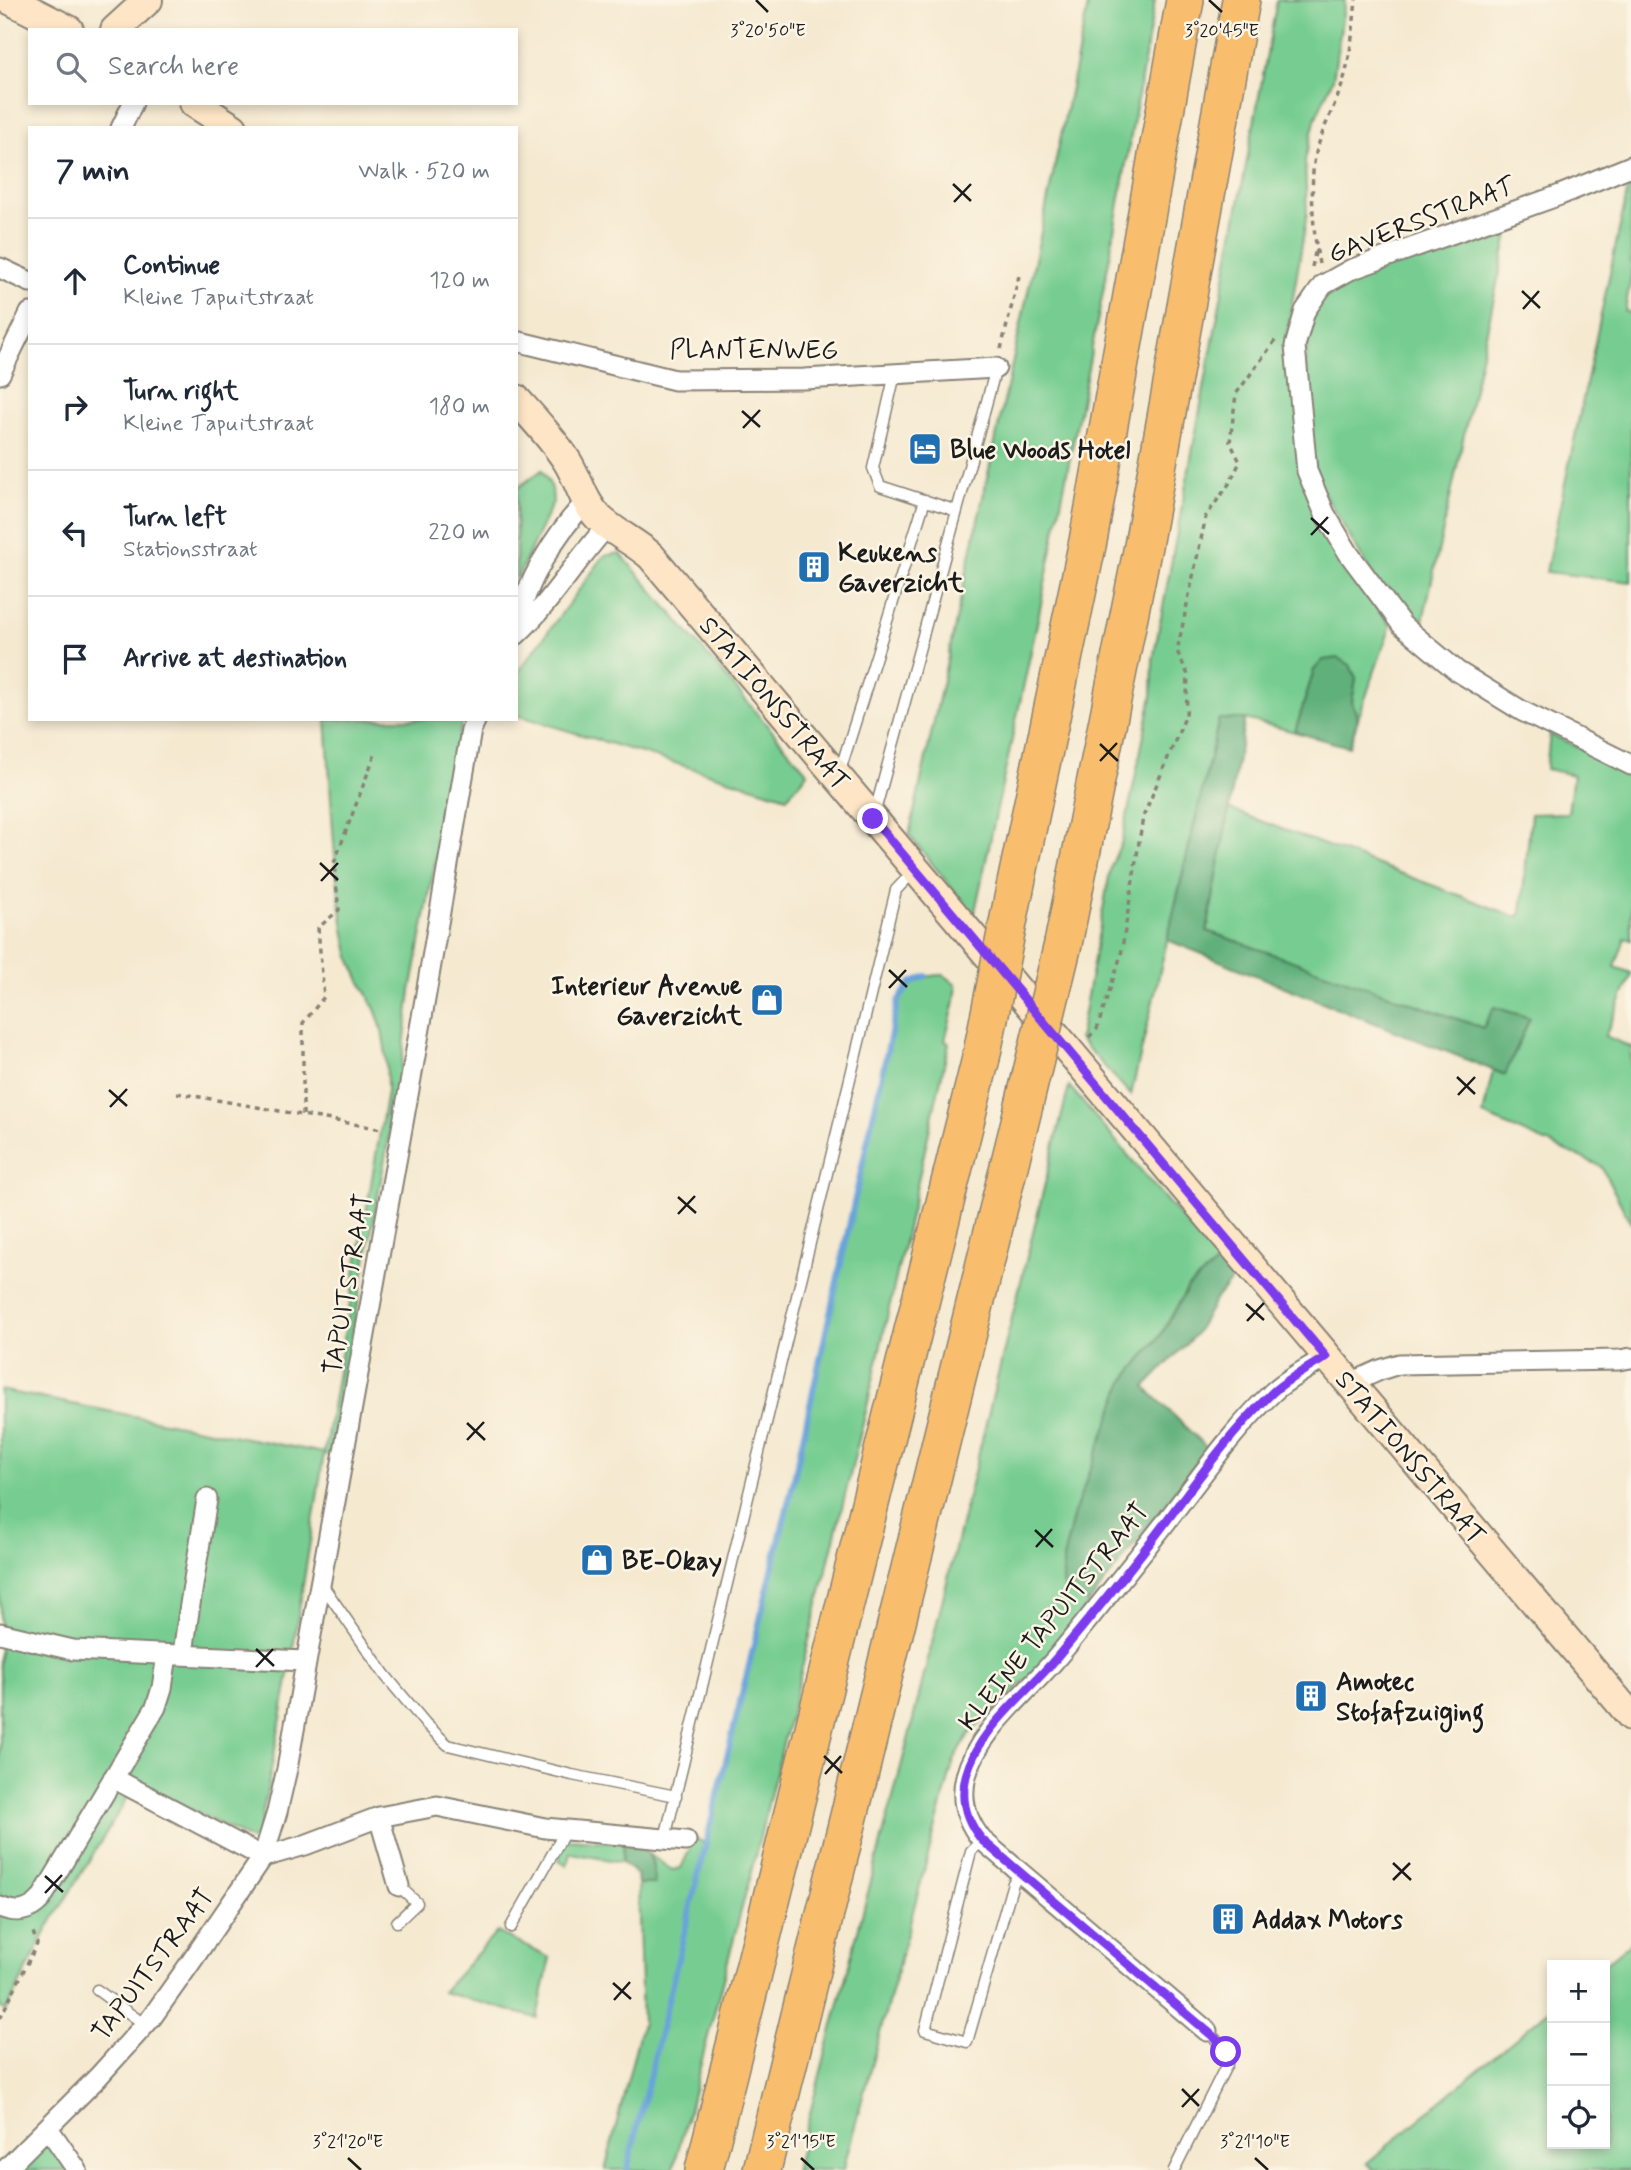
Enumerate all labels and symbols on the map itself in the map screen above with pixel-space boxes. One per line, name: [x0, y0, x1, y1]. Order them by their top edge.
text: 3°20'50"E: [730, 19, 806, 43]
text: 3°20'45"E: [1185, 19, 1259, 43]
street label: GAVERSSTRAAT: [1324, 169, 1521, 272]
street label: PLANTENWEG: [670, 334, 838, 368]
hotel icon: Blue Woods Hotel: [906, 430, 944, 468]
place label: Blue Woods Hotel: [950, 434, 1131, 468]
place label: Keukens Gaverzicht: [838, 537, 964, 601]
building icon: Keukens Gaverzicht: [795, 548, 833, 586]
street label: STATIONSSTRAAT: [691, 610, 856, 798]
route end: [857, 803, 888, 834]
place label: Interieur Avenue Gaverzicht: [551, 970, 743, 1034]
shop icon: Interieur Avenue Gaverzicht: [748, 981, 786, 1019]
street label: TAPUITSTRAAT: [316, 1191, 382, 1378]
street label: STATIONSSTRAAT: [1327, 1364, 1492, 1552]
street label: KLEINE TAPUITSTRAAT: [952, 1496, 1157, 1738]
shop icon: BE-Okay: [578, 1541, 616, 1579]
place label: BE-Okay: [622, 1545, 722, 1579]
place label: Amotec Stofafzuiging: [1336, 1666, 1484, 1733]
building icon: Amotec Stofafzuiging: [1292, 1677, 1330, 1715]
street label: TAPUITSTRAAT: [85, 1882, 222, 2049]
building icon: Addax Motors: [1209, 1900, 1247, 1938]
place label: Addax Motors: [1252, 1904, 1403, 1938]
route start: [1210, 2036, 1241, 2067]
text: 3°21'20"E: [313, 2130, 383, 2154]
text: 3°21'15"E: [766, 2130, 836, 2154]
text: 3°21'10"E: [1220, 2130, 1290, 2154]

